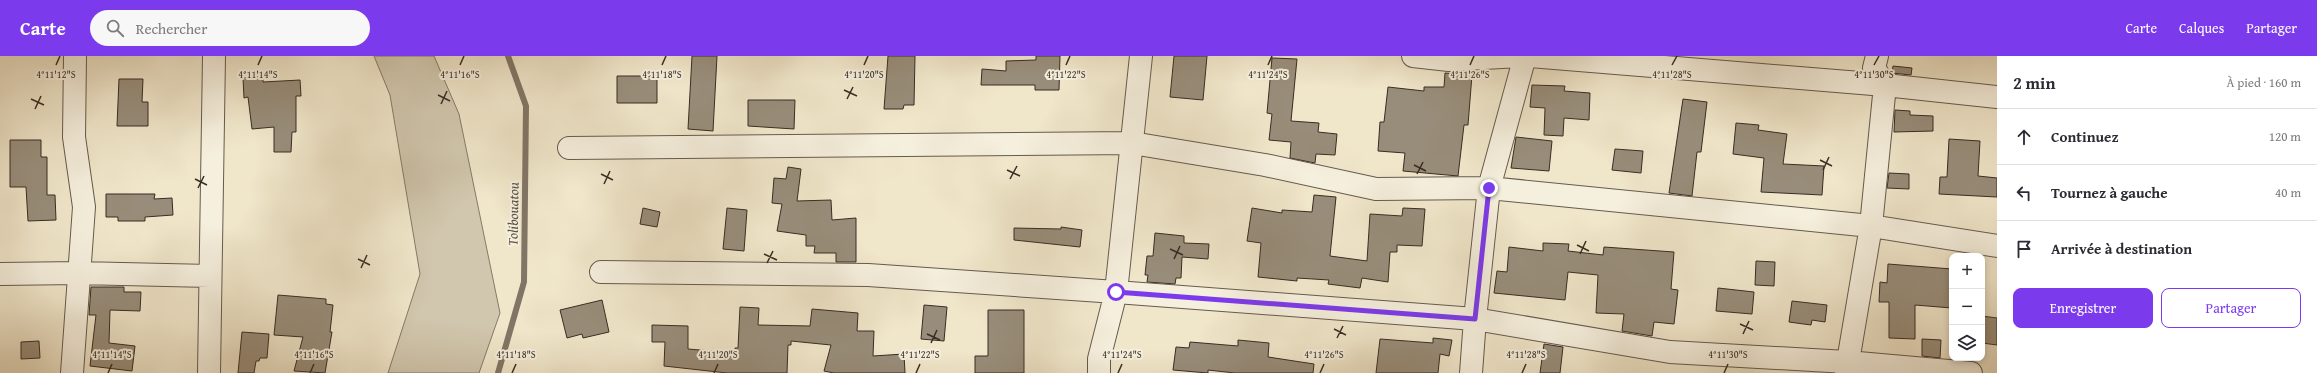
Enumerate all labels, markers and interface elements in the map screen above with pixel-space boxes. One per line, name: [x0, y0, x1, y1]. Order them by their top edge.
search box: [90, 10, 370, 46]
text: Carte: [20, 14, 66, 42]
icon: search: [104, 17, 126, 39]
text: Rechercher: [136, 18, 207, 39]
text: Carte: [2125, 18, 2157, 38]
text: Calques: [2179, 18, 2224, 38]
text: Partager: [2246, 18, 2297, 38]
text: 4°11'12"S: [36, 67, 76, 82]
text: 4°11'14"S: [238, 67, 278, 82]
text: 4°11'16"S: [440, 67, 480, 82]
text: 4°11'18"S: [642, 67, 682, 82]
text: 4°11'20"S: [844, 67, 884, 82]
text: 4°11'22"S: [1046, 67, 1086, 82]
text: 4°11'24"S: [1248, 67, 1288, 82]
text: 4°11'26"S: [1450, 67, 1490, 82]
text: 4°11'28"S: [1652, 67, 1692, 82]
text: 4°11'30"S: [1854, 67, 1894, 82]
text: 2 min: [2013, 70, 2055, 95]
text: À pied · 160 m: [2226, 73, 2301, 92]
icon: ahead: [2013, 126, 2035, 148]
text: Continuez: [2051, 126, 2119, 147]
text: 120 m: [2269, 127, 2301, 146]
route end: [1480, 179, 1498, 197]
water label: Tolibouatou: [502, 182, 524, 246]
icon: left: [2013, 182, 2035, 204]
text: Tournez à gauche: [2051, 182, 2168, 203]
text: 40 m: [2275, 183, 2301, 202]
icon: arrive: [2013, 238, 2035, 260]
text: Arrivée à destination: [2051, 238, 2192, 259]
map controls: [1949, 253, 1985, 361]
button: +: [1949, 253, 1985, 289]
route start: [1107, 283, 1125, 301]
button: Enregistrer: [2013, 288, 2153, 328]
button: Partager: [2161, 288, 2301, 328]
button: −: [1949, 289, 1985, 325]
button: layers: [1949, 325, 1985, 361]
text: 4°11'14"S: [92, 347, 132, 362]
text: 4°11'16"S: [294, 347, 334, 362]
text: 4°11'18"S: [496, 347, 536, 362]
text: 4°11'20"S: [698, 347, 738, 362]
text: 4°11'22"S: [900, 347, 940, 362]
text: 4°11'24"S: [1102, 347, 1142, 362]
text: 4°11'26"S: [1304, 347, 1344, 362]
text: 4°11'28"S: [1506, 347, 1546, 362]
text: 4°11'30"S: [1708, 347, 1748, 362]

